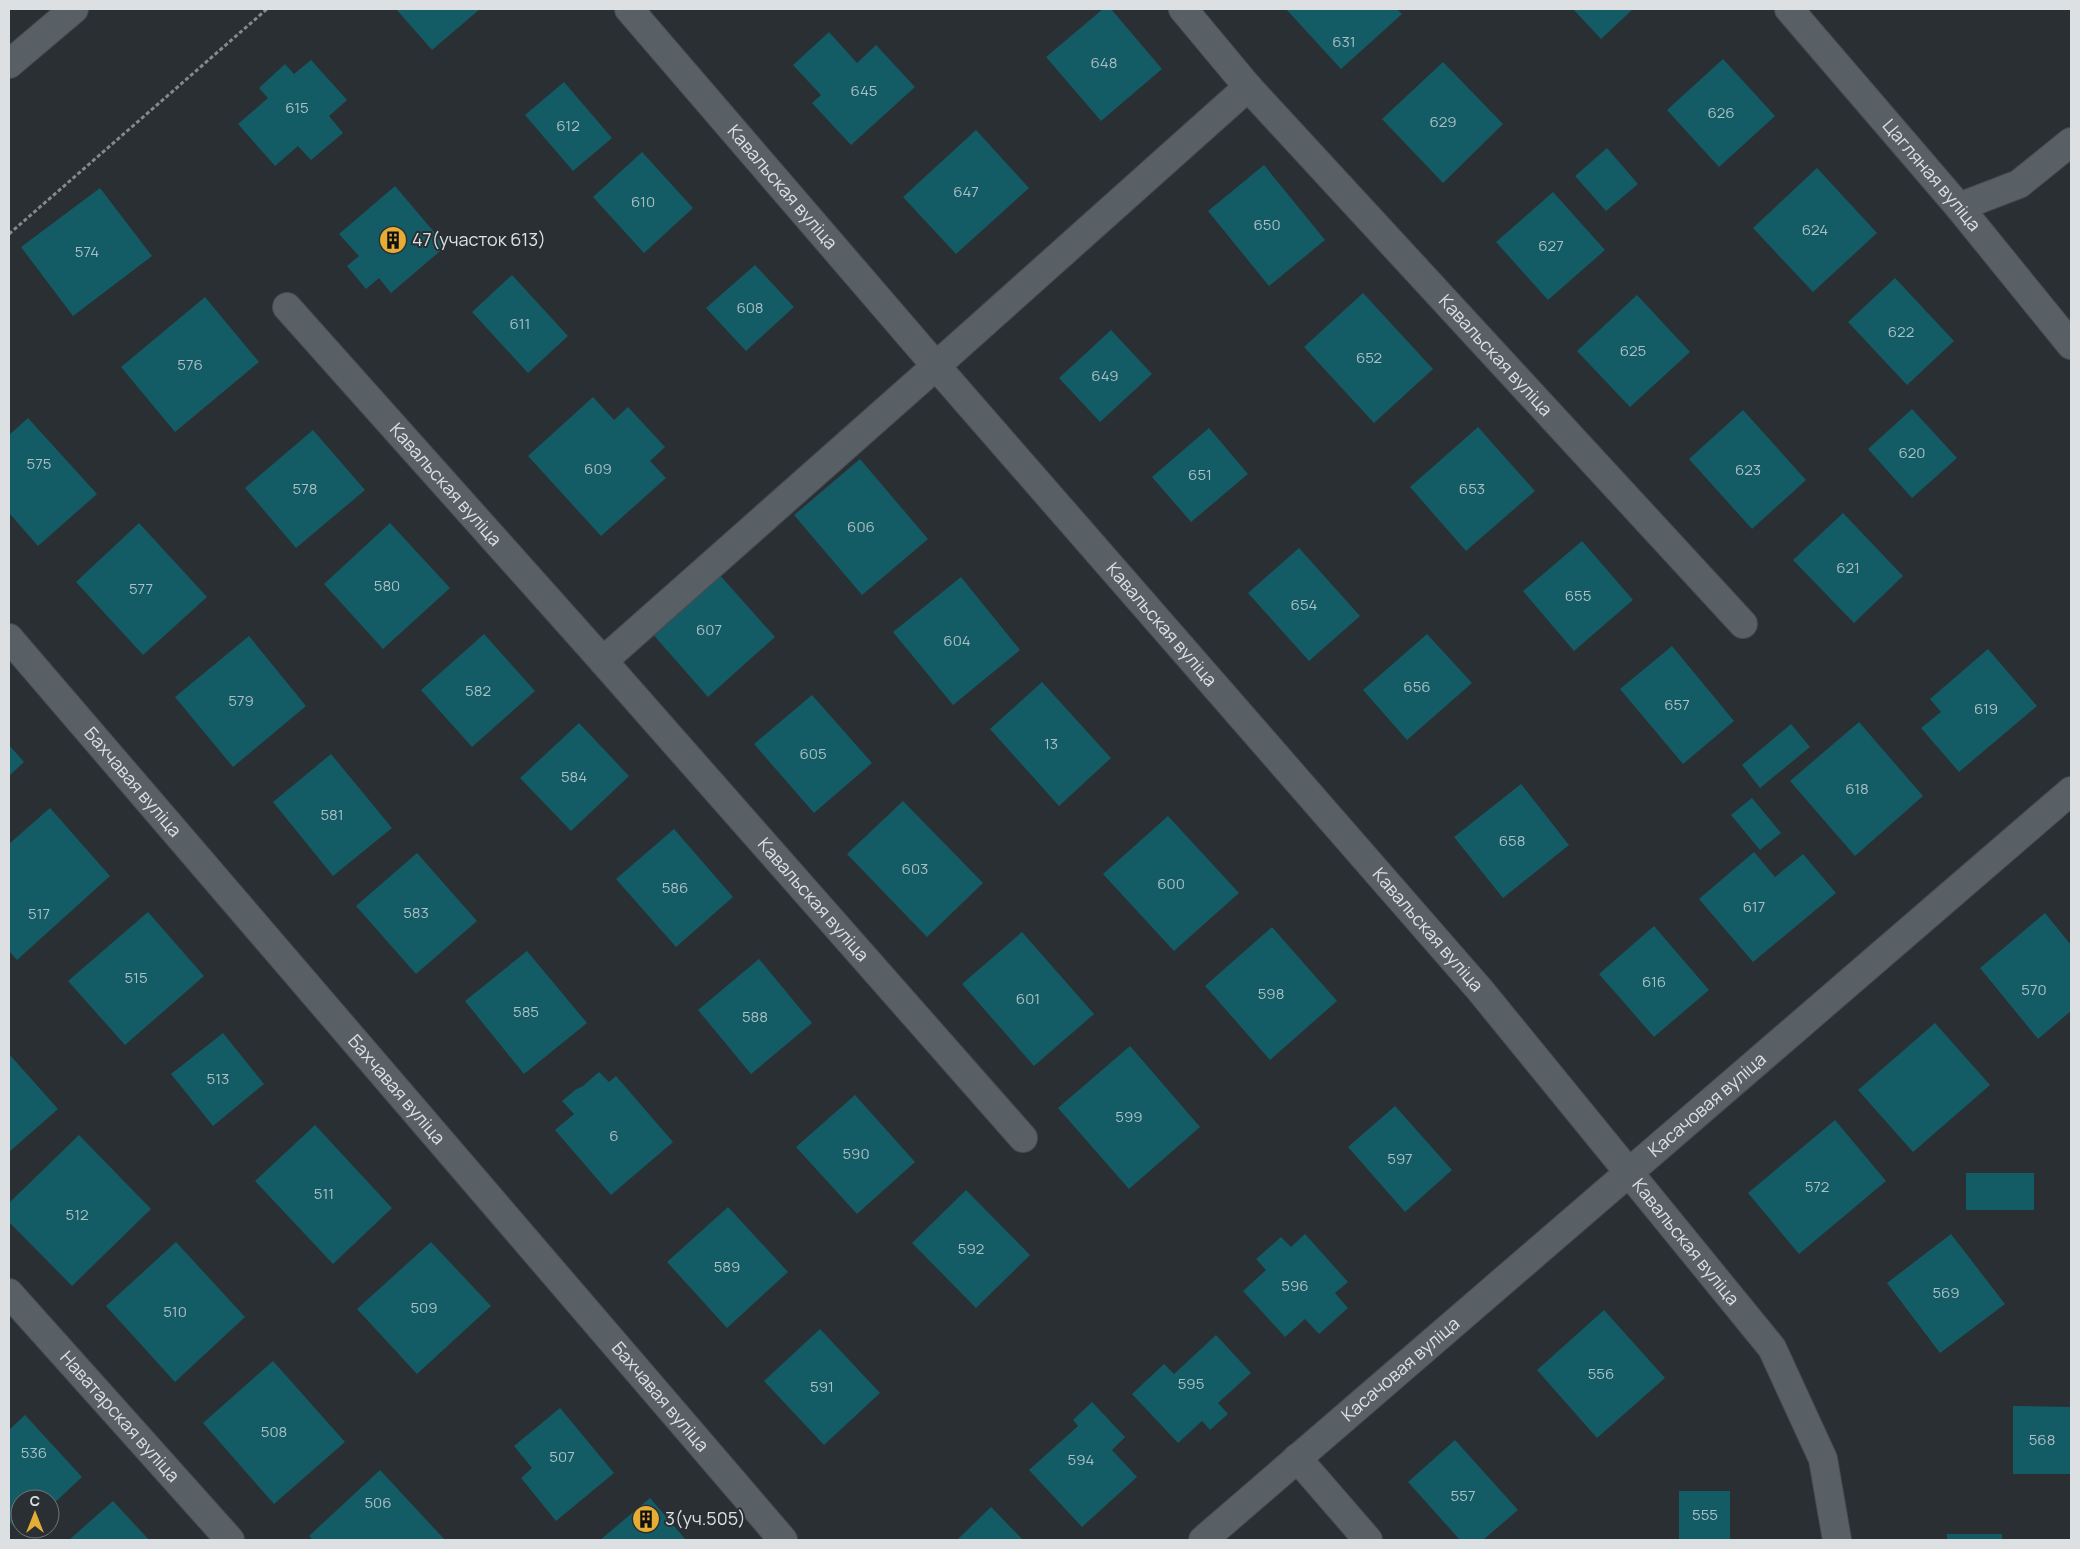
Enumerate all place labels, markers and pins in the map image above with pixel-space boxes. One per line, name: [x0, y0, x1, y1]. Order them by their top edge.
building icon: 47(участок 613): [378, 225, 408, 255]
place label: 47(участок 613): [412, 227, 546, 251]
building icon: 3(уч.505): [631, 1504, 661, 1534]
place label: 3(уч.505): [665, 1506, 746, 1530]

